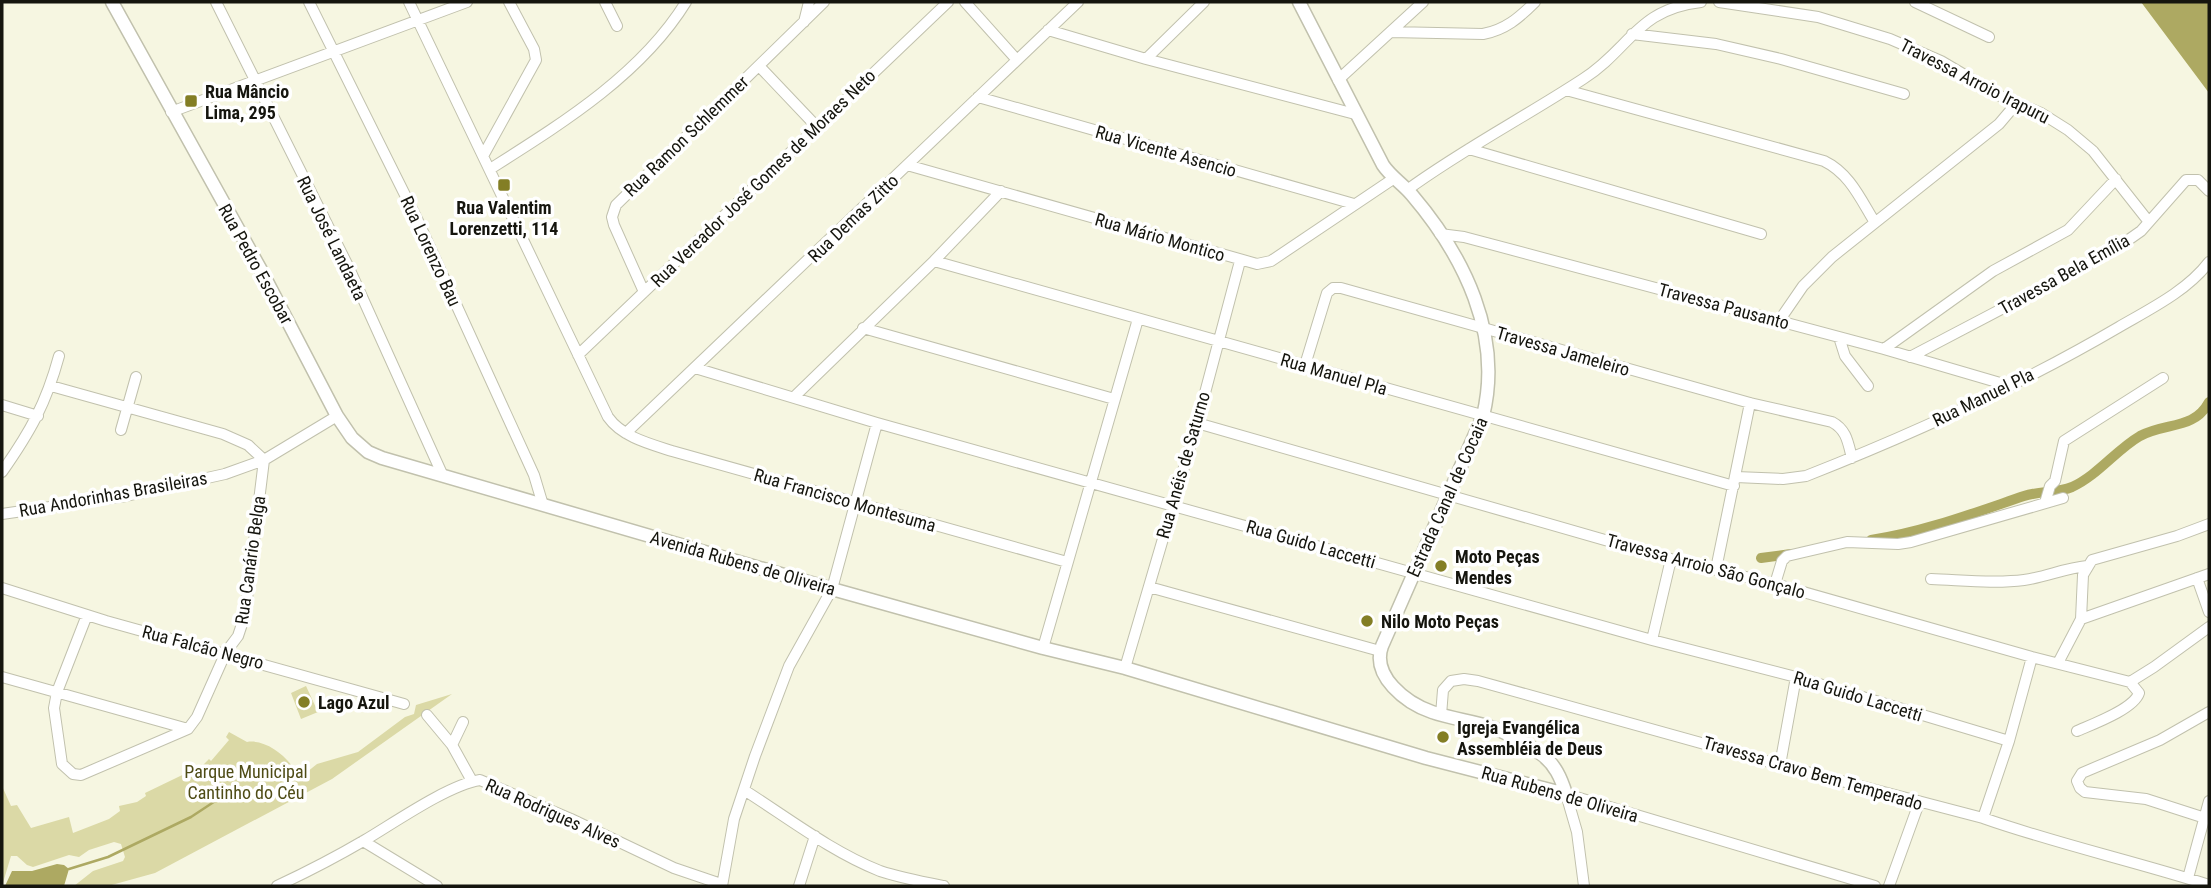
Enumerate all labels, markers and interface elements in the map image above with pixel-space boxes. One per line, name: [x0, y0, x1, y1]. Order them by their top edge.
street label: Travessa Arroio Irapuru: [1897, 34, 2053, 128]
street label: Rua Vereador José Gomes de Moraes Neto: [646, 65, 880, 291]
street label: Rua Ramon Schlemmer: [620, 71, 753, 201]
place label: Rua Mâncio Lima, 295: [205, 81, 289, 123]
marker: Rua Mâncio Lima, 295: [183, 93, 199, 109]
street label: Rua Vicente Asencio: [1093, 121, 1239, 181]
street label: Rua Demas Zitto: [804, 170, 902, 266]
street label: Rua José Landaeta: [293, 173, 371, 303]
marker: Rua Valentim Lorenzetti, 114: [496, 177, 512, 193]
street label: Rua Lorenzo Bau: [396, 193, 466, 309]
place label: Rua Valentim Lorenzetti, 114: [450, 197, 558, 239]
street label: Rua Pedro Escobar: [214, 200, 298, 328]
street label: Rua Mário Montico: [1093, 208, 1227, 266]
street label: Travessa Bela Emília: [1995, 229, 2133, 319]
street label: Travessa Pausanto: [1656, 278, 1792, 334]
street label: Travessa Jameleiro: [1494, 322, 1632, 380]
street label: Rua Manuel Pla: [1278, 349, 1390, 399]
street label: Rua Manuel Pla: [1929, 363, 2037, 431]
street label: Rua Anéis de Saturno: [1152, 389, 1214, 541]
street label: Estrada Canal de Cocaia: [1402, 414, 1492, 580]
street label: Rua Francisco Montesuma: [752, 464, 938, 536]
street label: Rua Andorinhas Brasileiras: [17, 467, 209, 521]
street label: Rua Canário Belga: [231, 494, 269, 626]
street label: Rua Guido Laccetti: [1244, 515, 1378, 573]
street label: Avenida Rubens de Oliveira: [648, 526, 838, 600]
street label: Travessa Arroio São Gonçalo: [1604, 529, 1808, 603]
place label: Moto Peças Mendes: [1455, 546, 1540, 588]
marker: Moto Peças Mendes: [1433, 558, 1449, 574]
place label: Nilo Moto Peças: [1381, 611, 1499, 632]
marker: Nilo Moto Peças: [1359, 613, 1375, 629]
street label: Rua Falcão Negro: [140, 621, 266, 673]
street label: Rua Guido Laccetti: [1791, 666, 1925, 726]
place label: Lago Azul: [318, 692, 390, 713]
marker: Lago Azul: [296, 694, 312, 710]
place label: Igreja Evangélica Assembléia de Deus: [1457, 717, 1603, 759]
marker: Igreja Evangélica Assembléia de Deus: [1435, 729, 1451, 745]
street label: Travessa Cravo Bem Temperado: [1701, 732, 1925, 814]
park label: Parque Municipal Cantinho do Céu: [184, 761, 308, 803]
street label: Rua Rubens de Oliveira: [1479, 762, 1641, 826]
street label: Rua Rodrigues Alves: [482, 774, 624, 852]

